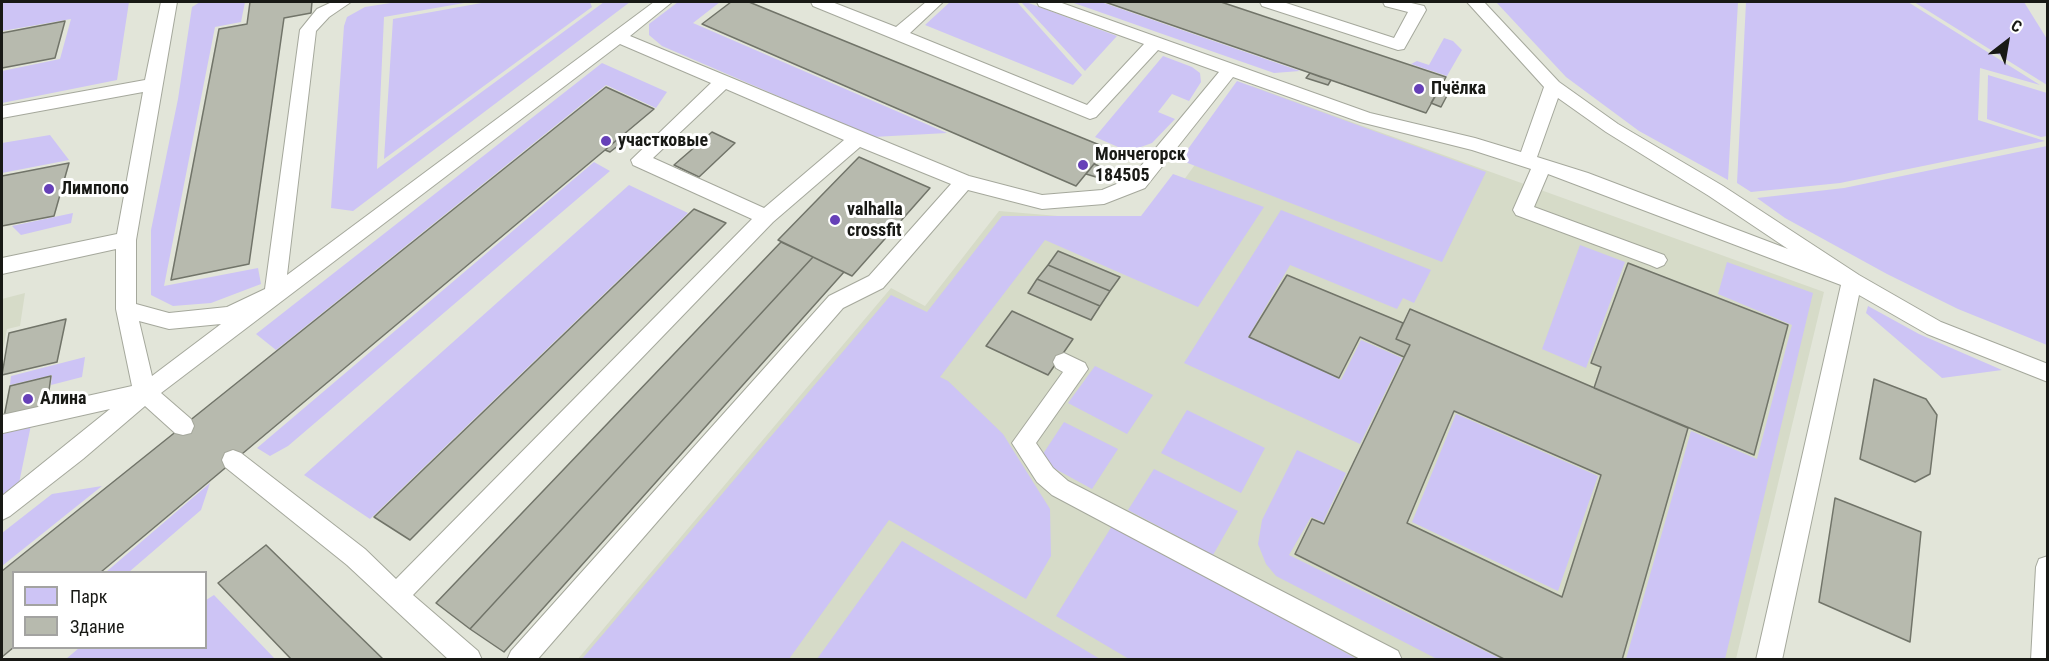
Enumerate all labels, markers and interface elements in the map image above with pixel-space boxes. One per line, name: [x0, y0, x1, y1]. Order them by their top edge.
north arrow: [1977, 12, 2037, 72]
text: С: [2008, 16, 2025, 37]
place label: Пчёлка: [1431, 78, 1486, 100]
marker: Пчёлка: [1412, 82, 1426, 96]
place label: участковые: [618, 130, 708, 152]
marker: участковые: [599, 134, 613, 148]
place label: Мончегорск 184505: [1095, 144, 1186, 186]
marker: Мончегорск 184505: [1076, 158, 1090, 172]
place label: Лимпопо: [61, 178, 129, 200]
marker: Лимпопо: [42, 182, 56, 196]
place label: valhalla crossfit: [847, 199, 903, 242]
marker: valhalla crossfit: [828, 213, 842, 227]
place label: Алина: [40, 388, 86, 410]
marker: Алина: [21, 392, 35, 406]
legend: [12, 571, 207, 649]
text: Парк: [70, 586, 107, 607]
text: Здание: [70, 616, 124, 637]

